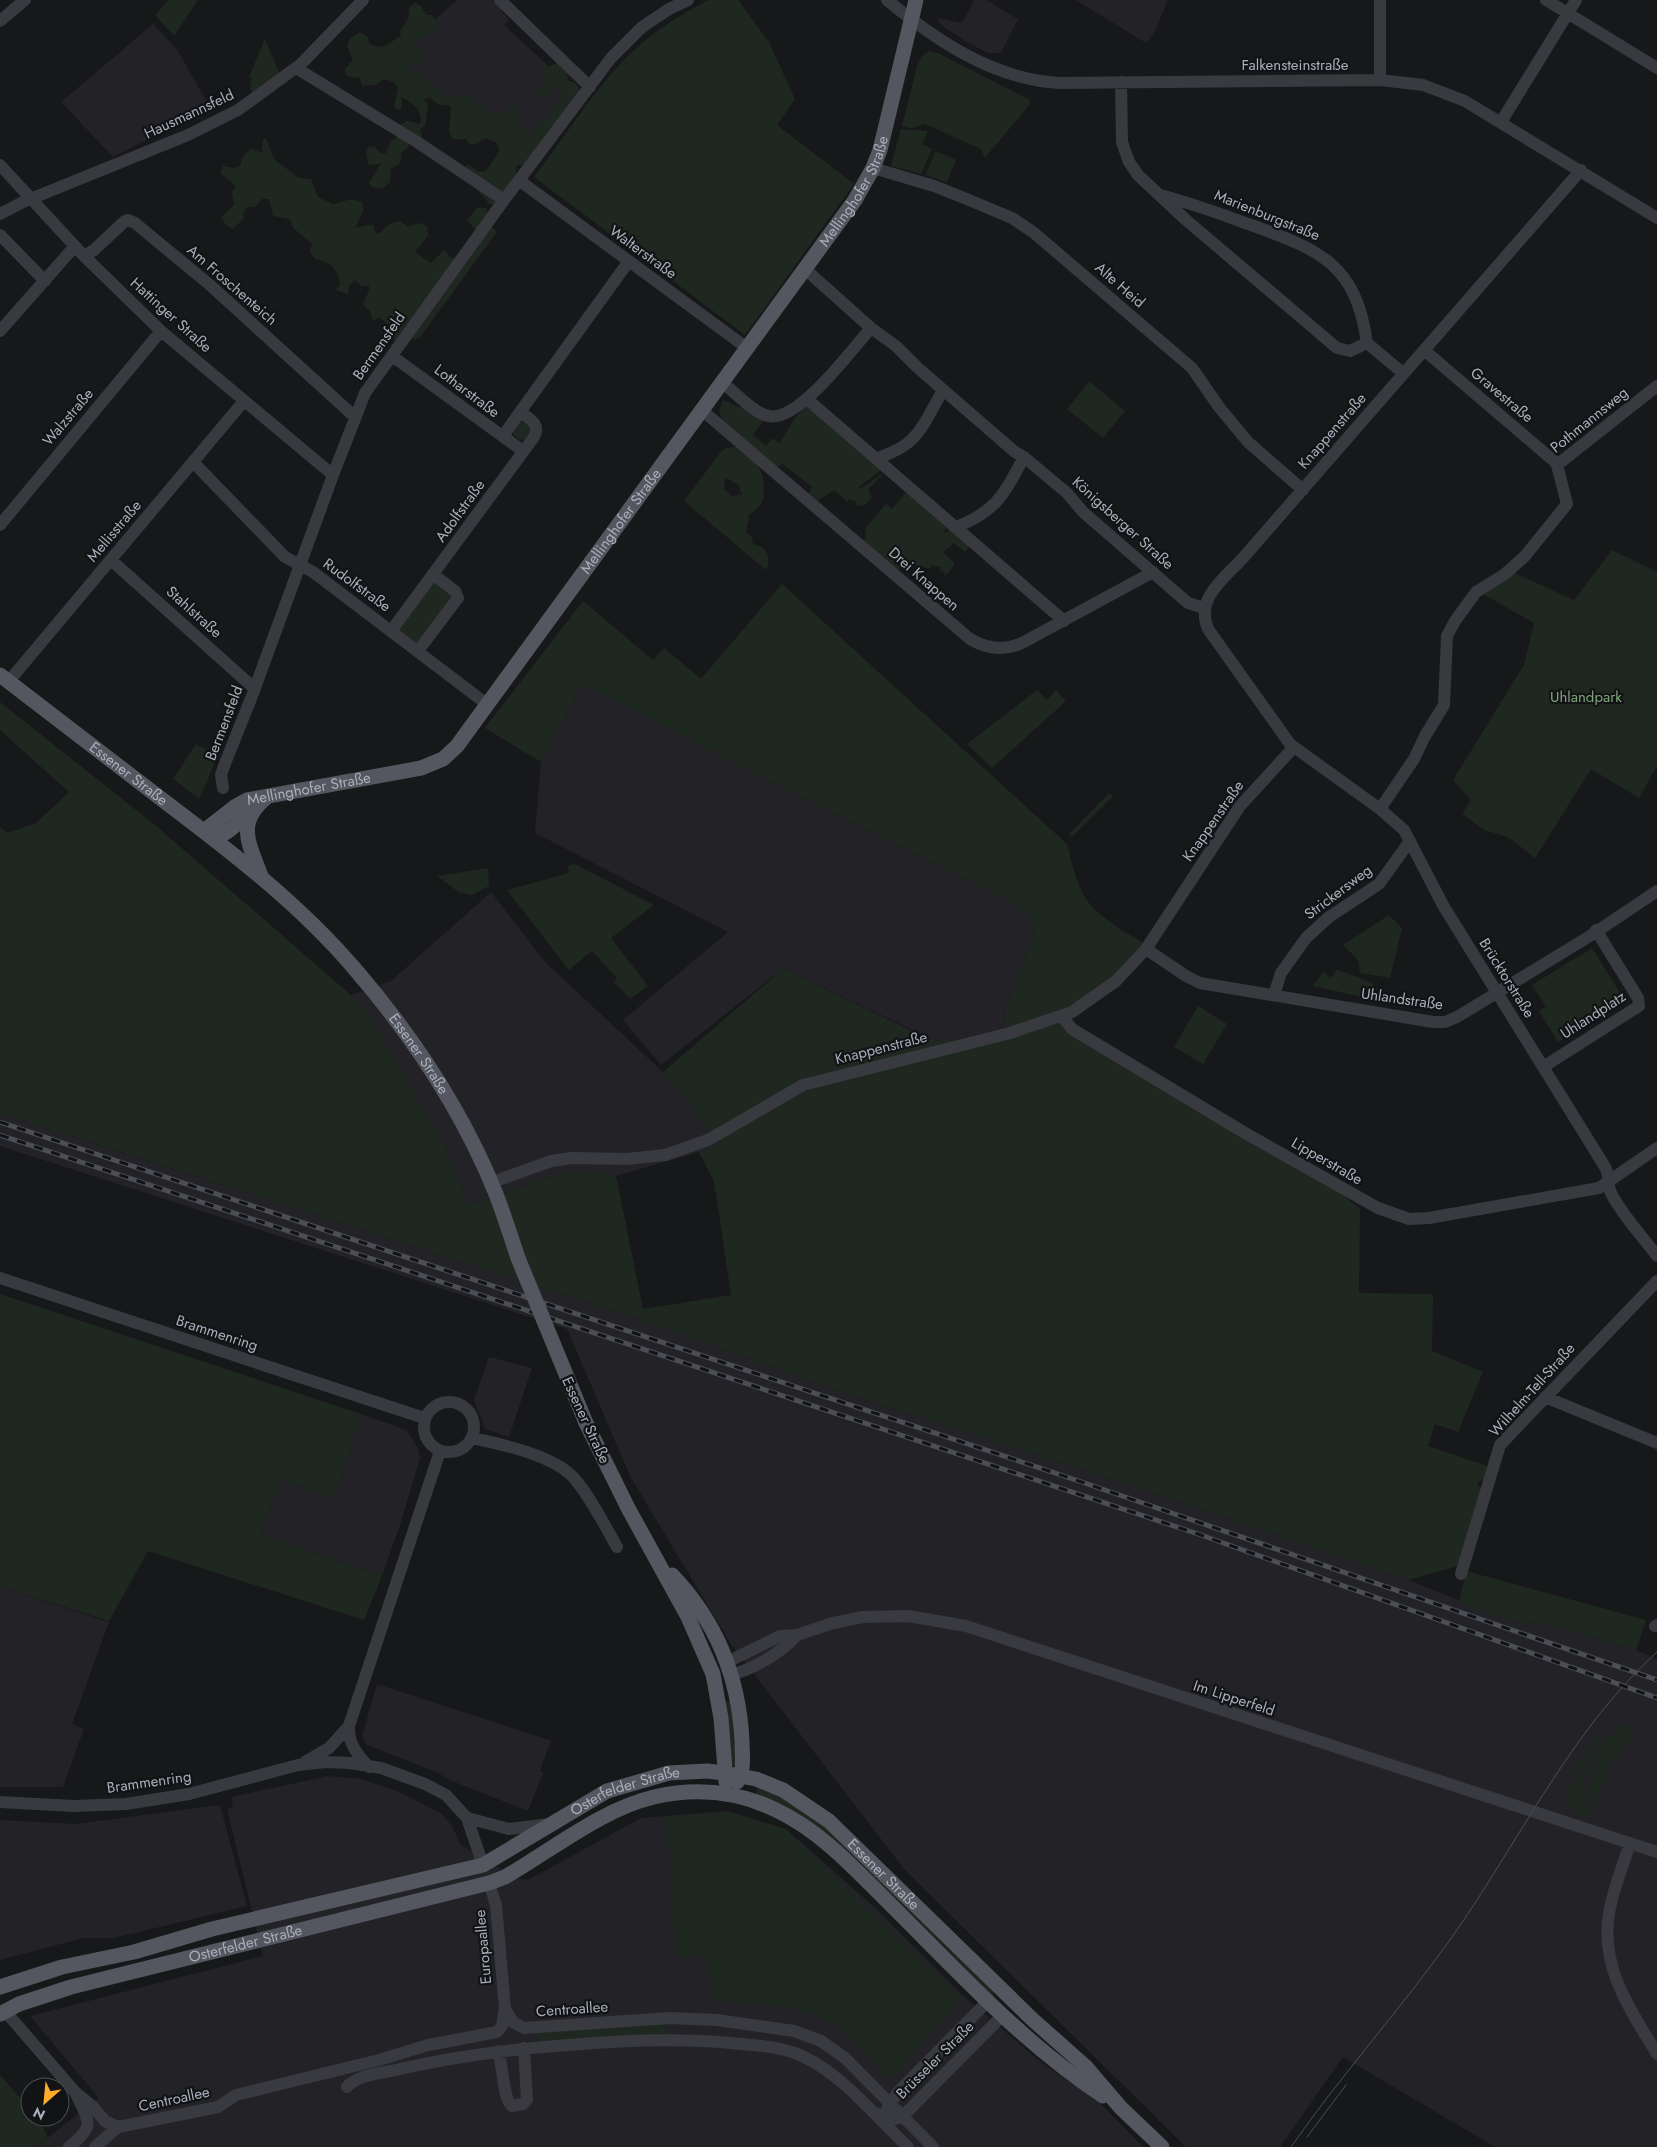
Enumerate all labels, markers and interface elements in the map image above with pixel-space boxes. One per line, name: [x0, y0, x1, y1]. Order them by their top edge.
street label: Falkensteinstraße: [1241, 54, 1349, 76]
street label: Hausmannsfeld: [141, 84, 237, 144]
street label: Mellinghofer Straße: [814, 133, 894, 251]
street label: Marienburgstraße: [1211, 184, 1323, 246]
street label: Walterstraße: [605, 220, 682, 284]
street label: Am Froschenteich: [182, 240, 282, 330]
street label: Alte Heid: [1090, 257, 1150, 313]
street label: Hattinger Straße: [125, 272, 217, 358]
street label: Bermensfeld: [347, 307, 411, 385]
street label: Lotharstraße: [430, 359, 505, 423]
street label: Gravestraße: [1466, 362, 1538, 428]
street label: Pothmannsweg: [1545, 382, 1633, 458]
street label: Walzstraße: [37, 383, 99, 451]
street label: Knappenstraße: [1293, 388, 1371, 474]
street label: Mellinghofer Straße: [575, 464, 667, 578]
street label: Königsberger Straße: [1067, 471, 1179, 575]
street label: Adolfstraße: [430, 475, 490, 547]
street label: Mellisstraße: [81, 495, 147, 567]
street label: Drei Knappen: [884, 542, 964, 616]
street label: Rudolfstraße: [319, 553, 396, 617]
street label: Stahlstraße: [161, 581, 227, 643]
street label: Bermensfeld: [200, 682, 248, 764]
park label: Uhlandpark: [1550, 686, 1622, 708]
street label: Essener Straße: [85, 736, 173, 811]
street label: Mellinghofer Straße: [245, 766, 373, 811]
street label: Knappenstraße: [1177, 776, 1249, 866]
street label: Strickersweg: [1300, 859, 1376, 925]
street label: Brücktorstraße: [1474, 934, 1540, 1022]
street label: Uhlandstraße: [1360, 982, 1445, 1016]
street label: Uhlandplatz: [1556, 986, 1630, 1044]
street label: Essener Straße: [383, 1009, 455, 1099]
street label: Knappenstraße: [832, 1026, 930, 1070]
street label: Lipperstraße: [1287, 1132, 1367, 1190]
street label: Brammenring: [173, 1309, 261, 1357]
street label: Wilhelm-Tell-Straße: [1484, 1338, 1580, 1442]
street label: Essener Straße: [556, 1373, 616, 1467]
street label: Im Lipperfeld: [1190, 1674, 1278, 1722]
street label: Osterfelder Straße: [566, 1761, 681, 1821]
street label: Brammenring: [105, 1765, 193, 1799]
street label: Essener Straße: [842, 1834, 925, 1915]
street label: Europaallee: [469, 1909, 497, 1985]
street label: Osterfelder Straße: [186, 1919, 305, 1968]
street label: Centroallee: [535, 1995, 609, 2022]
street label: Brüsseler Straße: [891, 2016, 979, 2104]
north arrow: [20, 2077, 70, 2127]
street label: Centroallee: [136, 2081, 212, 2117]
text: N: [30, 2102, 49, 2125]

